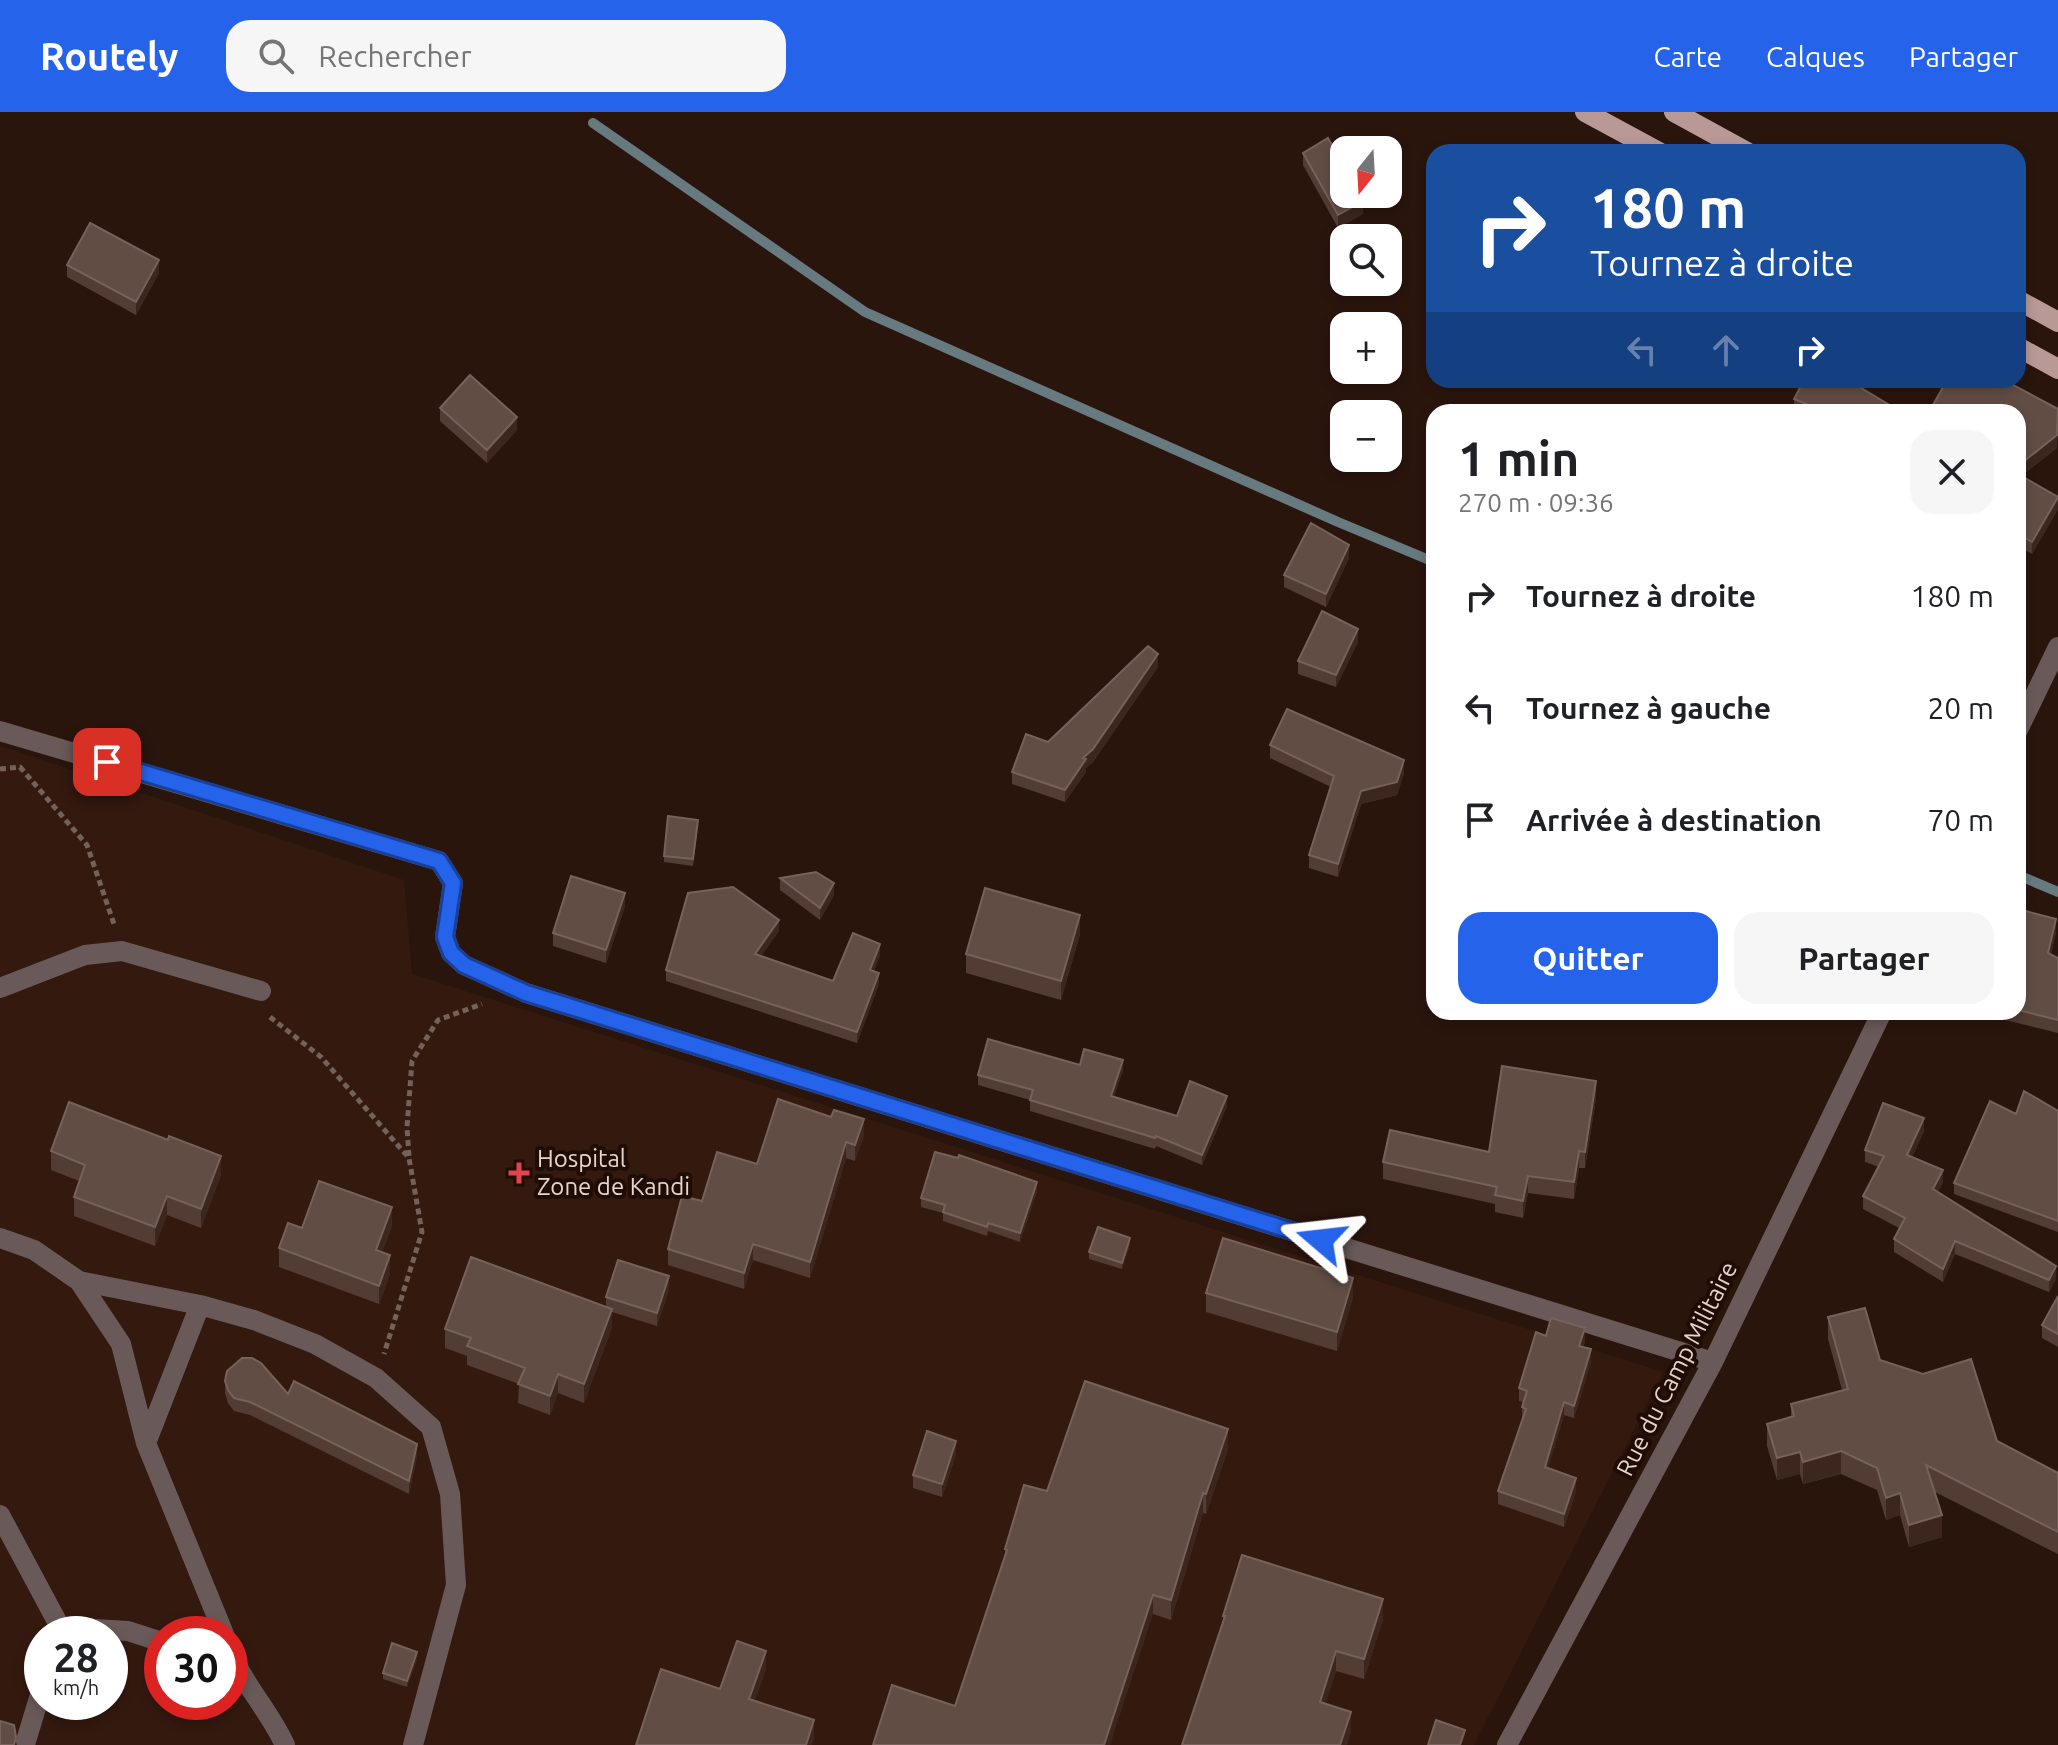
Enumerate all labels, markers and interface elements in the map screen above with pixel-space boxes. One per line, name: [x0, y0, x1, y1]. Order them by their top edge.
search box: [226, 20, 786, 92]
icon: search: [254, 34, 298, 78]
text: Routely: [40, 35, 178, 77]
text: Rechercher: [318, 39, 472, 73]
text: Carte: [1653, 41, 1722, 72]
text: Calques: [1766, 41, 1865, 72]
text: Partager: [1909, 41, 2018, 72]
north arrow: [1330, 136, 1402, 208]
map controls: [1330, 136, 1402, 472]
icon: right: [1458, 176, 1562, 280]
text: 180 m: [1590, 176, 1746, 239]
button: search: [1330, 224, 1402, 296]
text: Tournez à droite: [1590, 242, 1854, 283]
button: +: [1330, 312, 1402, 384]
icon: left: [1620, 328, 1664, 372]
icon: ahead: [1704, 328, 1748, 372]
icon: right: [1788, 328, 1832, 372]
button: −: [1330, 400, 1402, 472]
button: close: [1910, 430, 1994, 514]
text: 1 min: [1458, 431, 1579, 485]
text: 270 m · 09:36: [1458, 488, 1614, 517]
icon: right: [1458, 574, 1502, 618]
text: Tournez à droite: [1526, 579, 1756, 613]
text: 180 m: [1910, 579, 1994, 613]
icon: left: [1458, 686, 1502, 730]
text: Tournez à gauche: [1526, 691, 1771, 725]
text: 20 m: [1927, 691, 1994, 725]
pin: [73, 728, 141, 796]
icon: arrive: [85, 740, 129, 784]
icon: arrive: [1458, 798, 1502, 842]
text: Arrivée à destination: [1526, 803, 1822, 837]
text: 70 m: [1927, 803, 1994, 837]
button: Quitter: [1458, 912, 1718, 1004]
button: Partager: [1734, 912, 1994, 1004]
place label: Hospital Zone de Kandi: [537, 1145, 690, 1200]
marker: Hospital Zone de Kandi: [508, 1162, 530, 1184]
position arrow: [1279, 1198, 1363, 1282]
street label: Rue du Camp Militaire: [1611, 1257, 1742, 1480]
speed limit sign: 30: [144, 1616, 248, 1720]
text: 28: [53, 1635, 99, 1680]
text: km/h: [53, 1676, 99, 1699]

